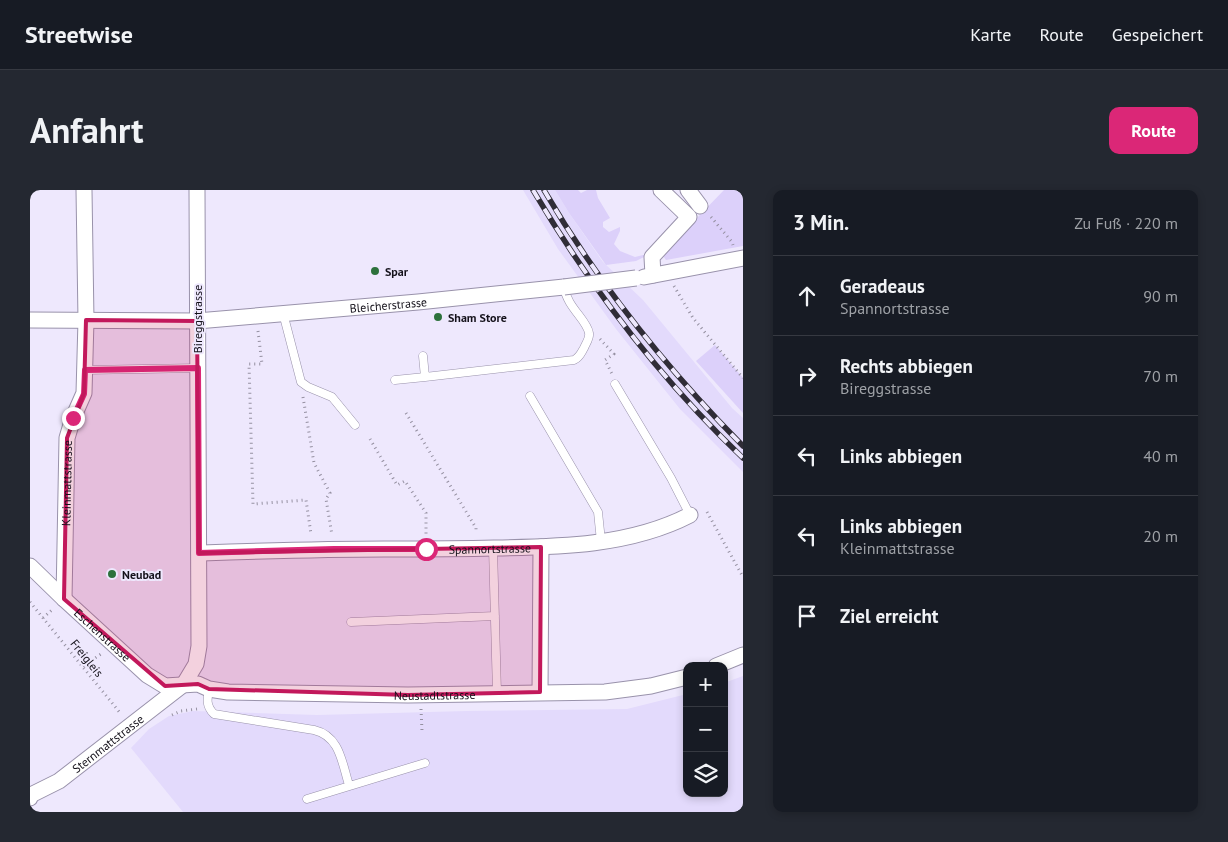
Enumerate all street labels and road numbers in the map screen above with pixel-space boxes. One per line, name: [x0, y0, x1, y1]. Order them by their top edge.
street label: Bireggstrasse: [190, 285, 205, 353]
street label: Bleicherstrasse: [349, 294, 428, 315]
street label: Kleinmattstrasse: [58, 440, 74, 526]
street label: Spannortstrasse: [449, 540, 531, 556]
street label: Eschenstrasse: [71, 605, 134, 664]
street label: Freigleis: [67, 636, 107, 680]
street label: Neustadtstrasse: [394, 686, 476, 703]
street label: Sternmattstrasse: [69, 711, 146, 776]

